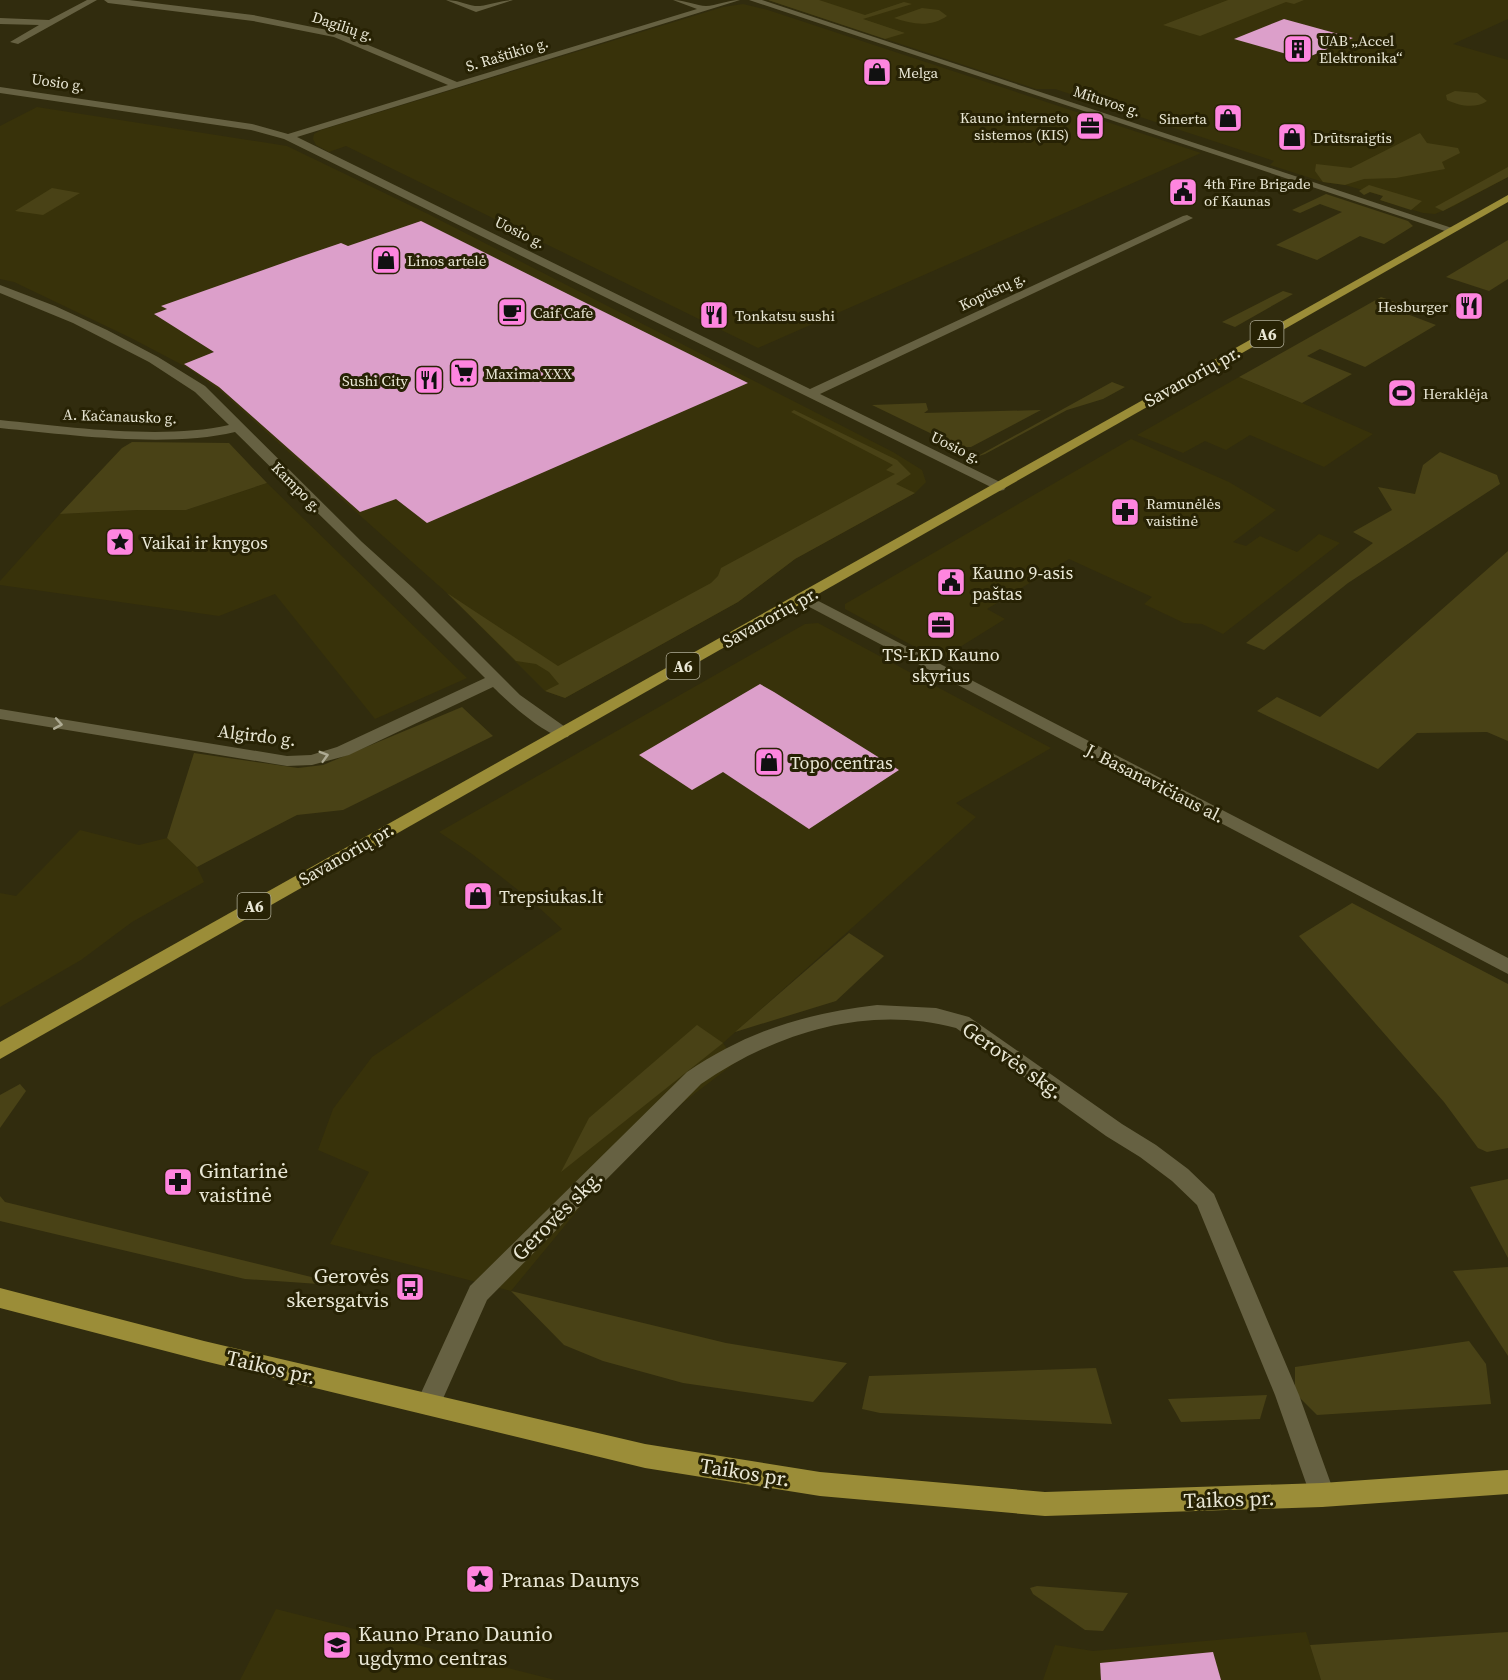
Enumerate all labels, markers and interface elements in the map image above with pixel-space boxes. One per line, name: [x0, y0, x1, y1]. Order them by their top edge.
street label: Dagilių g.: [309, 6, 377, 46]
place label: UAB „Accel Elektronika“: [1319, 30, 1402, 68]
street label: S. Raštikio g.: [463, 31, 551, 77]
building icon: UAB „Accel Elektronika“: [1282, 33, 1314, 65]
shop icon: Melga: [861, 56, 893, 88]
place label: Melga: [898, 62, 939, 83]
street label: Uosio g.: [30, 68, 86, 96]
street label: Mituvos g.: [1071, 80, 1143, 122]
shop icon: Sinerta: [1212, 102, 1244, 134]
place label: Kauno interneto sistemos (KIS): [960, 107, 1069, 145]
place label: Sinerta: [1159, 108, 1207, 129]
office icon: Kauno interneto sistemos (KIS): [1074, 110, 1106, 142]
shop icon: Drūtsraigtis: [1276, 121, 1308, 153]
place label: Drūtsraigtis: [1313, 127, 1392, 148]
place label: 4th Fire Brigade of Kaunas: [1204, 173, 1311, 211]
public building icon: 4th Fire Brigade of Kaunas: [1167, 176, 1199, 208]
street label: Uosio g.: [491, 211, 549, 253]
shop icon: Linos artelė: [370, 244, 402, 276]
place label: Linos artelė: [407, 250, 487, 271]
street label: Kopūstų g.: [955, 266, 1029, 316]
restaurant icon: Hesburger: [1453, 290, 1485, 322]
cafe icon: Caif Cafe: [496, 296, 528, 328]
place label: Hesburger: [1377, 296, 1449, 317]
restaurant icon: Tonkatsu sushi: [698, 299, 730, 331]
place label: Caif Cafe: [533, 302, 594, 323]
place label: Tonkatsu sushi: [735, 305, 835, 326]
road number: A6: [1250, 321, 1284, 347]
street label: Savanorių pr.: [1139, 339, 1245, 413]
supermarket icon: Maxima XXX: [448, 357, 480, 389]
place label: Maxima XXX: [485, 363, 572, 384]
restaurant icon: Sushi City: [413, 364, 445, 396]
place label: Sushi City: [342, 370, 408, 391]
sports icon: Heraklėja: [1386, 377, 1418, 409]
place label: Heraklėja: [1423, 383, 1488, 404]
street label: A. Kačanausko g.: [63, 404, 177, 428]
street label: Uosio g.: [927, 426, 985, 468]
street label: Kampo g.: [267, 457, 327, 517]
place label: Ramunėlės vaistinė: [1146, 493, 1221, 531]
pharmacy icon: Ramunėlės vaistinė: [1109, 496, 1141, 528]
place icon: Vaikai ir knygos: [104, 526, 136, 558]
place label: Vaikai ir knygos: [141, 530, 268, 555]
place label: Kauno 9-asis paštas: [972, 560, 1073, 606]
public building icon: Kauno 9-asis paštas: [935, 566, 967, 598]
street label: Savanorių pr.: [717, 580, 823, 654]
office icon: TS-LKD Kauno skyrius: [925, 609, 957, 641]
place label: TS-LKD Kauno skyrius: [882, 642, 1000, 688]
road number: A6: [666, 653, 700, 679]
one-way arrow: [53, 717, 62, 729]
street label: Algirdo g.: [217, 718, 297, 752]
street label: J. Basanavičiaus al.: [1080, 737, 1229, 829]
shop icon: Topo centras: [753, 746, 785, 778]
place label: Topo centras: [790, 750, 893, 775]
one-way arrow: [318, 751, 329, 763]
street label: Savanorių pr.: [294, 817, 398, 891]
shop icon: Trepsiukas.lt: [462, 880, 494, 912]
place label: Trepsiukas.lt: [499, 884, 603, 909]
road number: A6: [238, 893, 270, 919]
street label: Gerovės skg.: [956, 1014, 1070, 1106]
place label: Gintarinė vaistinė: [199, 1156, 288, 1209]
street label: Gerovės skg.: [505, 1163, 609, 1267]
pharmacy icon: Gintarinė vaistinė: [162, 1166, 194, 1198]
place label: Gerovės skersgatvis: [286, 1261, 389, 1314]
bus stop icon: Gerovės skersgatvis: [394, 1271, 426, 1303]
street label: Taikos pr.: [223, 1343, 319, 1391]
street label: Taikos pr.: [698, 1451, 792, 1493]
street label: Taikos pr.: [1183, 1483, 1275, 1515]
place icon: Pranas Daunys: [464, 1563, 496, 1595]
place label: Pranas Daunys: [501, 1565, 639, 1594]
place label: Kauno Prano Daunio ugdymo centras: [358, 1619, 553, 1672]
school or university icon: Kauno Prano Daunio ugdymo centras: [321, 1629, 353, 1661]

